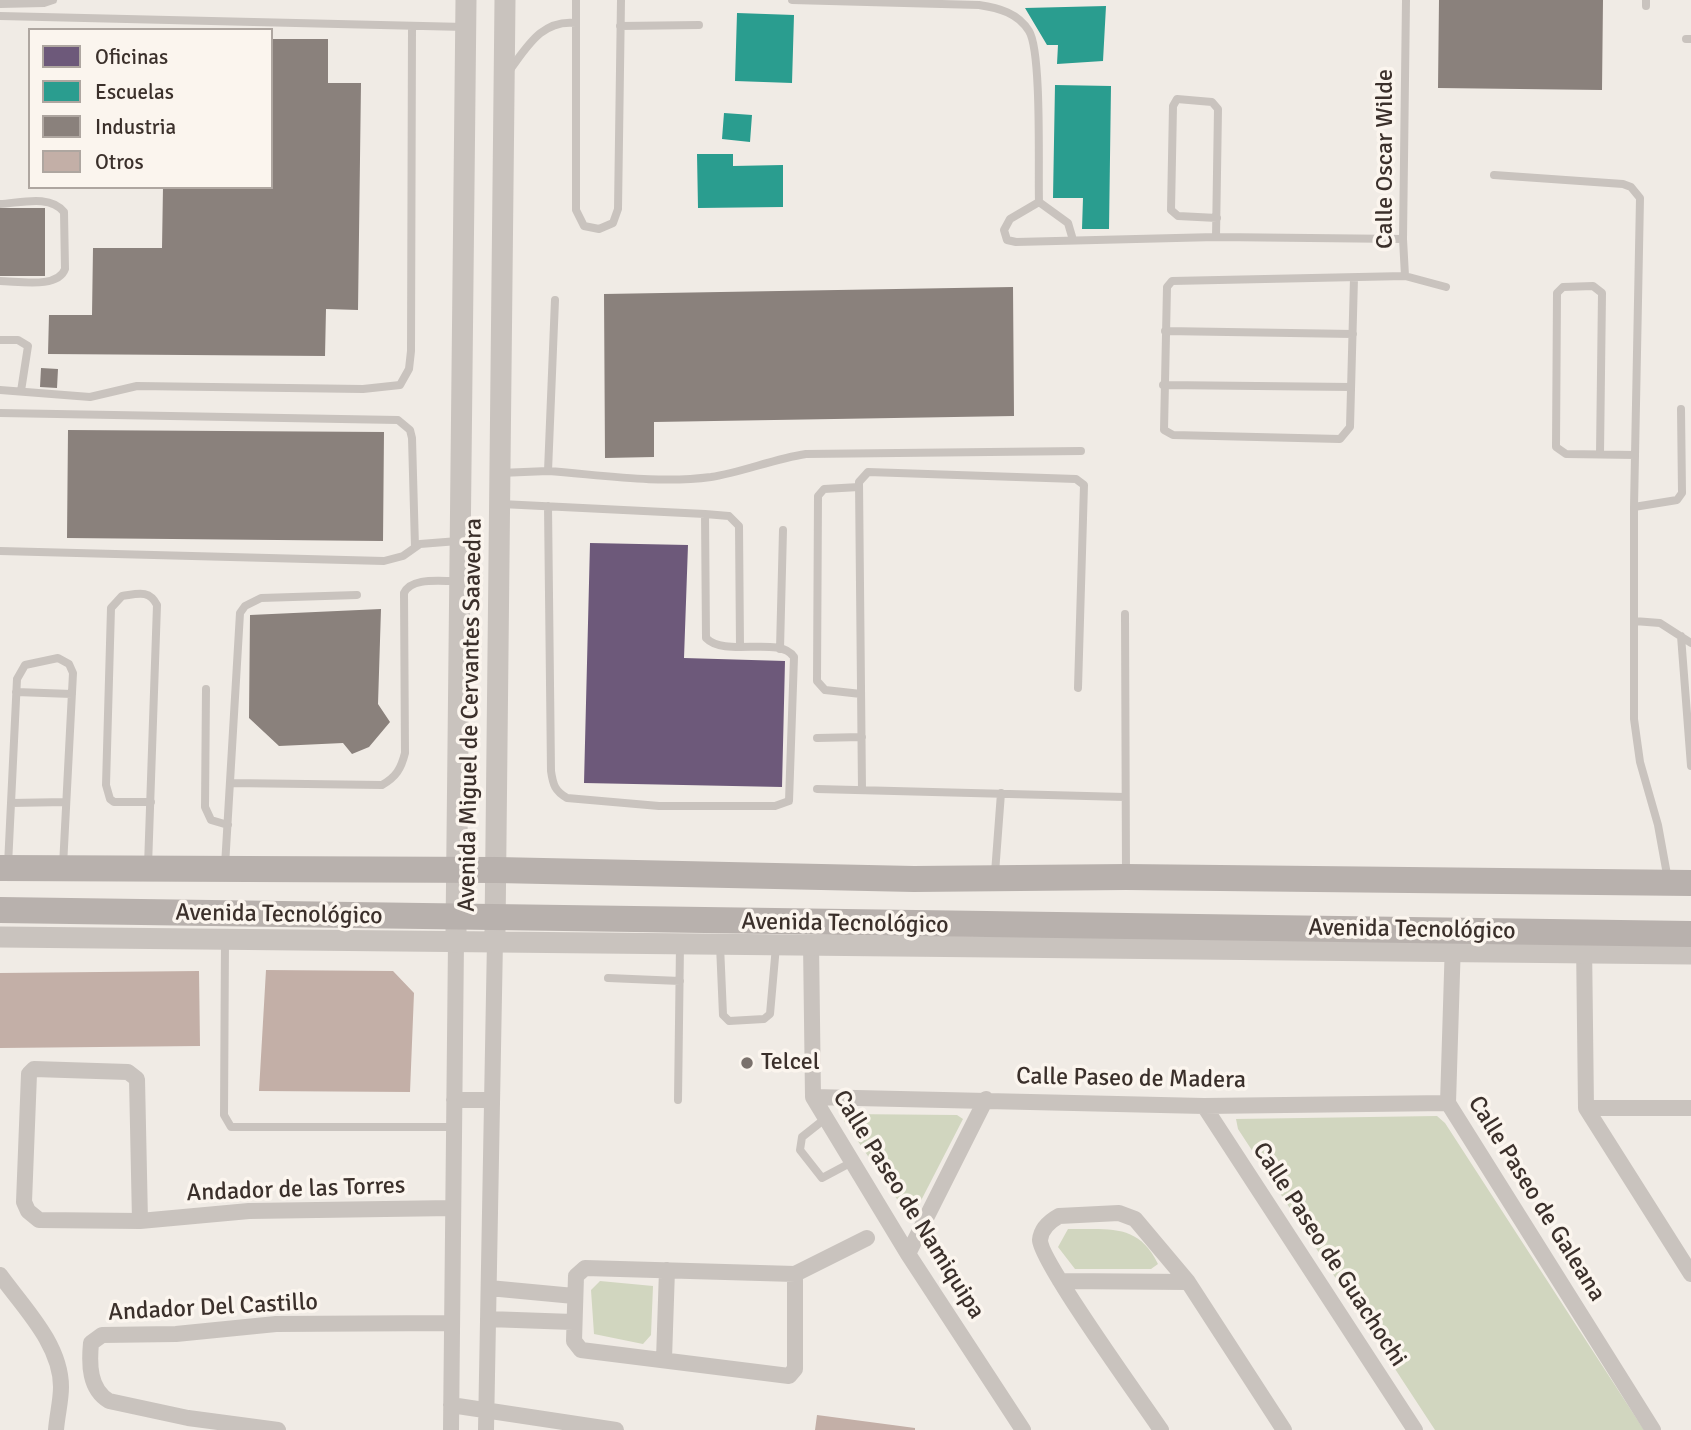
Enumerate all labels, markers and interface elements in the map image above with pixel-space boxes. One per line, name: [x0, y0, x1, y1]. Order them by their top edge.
legend: [28, 28, 273, 189]
text: Oficinas: [95, 44, 168, 70]
street label: Calle Oscar Wilde: [1372, 69, 1400, 249]
text: Escuelas: [95, 79, 174, 105]
text: Industria: [95, 114, 176, 140]
text: Otros: [95, 149, 144, 175]
street label: Avenida Miguel de Cervantes Saavedra: [453, 518, 489, 912]
street label: Avenida Tecnológico: [175, 899, 383, 931]
street label: Avenida Tecnológico: [741, 908, 949, 940]
street label: Avenida Tecnológico: [1308, 914, 1516, 946]
place label: Telcel: [761, 1049, 820, 1077]
marker: Telcel: [739, 1055, 755, 1071]
street label: Calle Paseo de Madera: [1016, 1063, 1246, 1095]
street label: Calle Paseo de Namiquipa: [826, 1085, 990, 1325]
street label: Calle Paseo de Galeana: [1461, 1091, 1611, 1307]
street label: Calle Paseo de Guachochi: [1246, 1138, 1412, 1372]
street label: Andador de las Torres: [186, 1172, 406, 1208]
street label: Andador Del Castillo: [107, 1288, 319, 1328]

